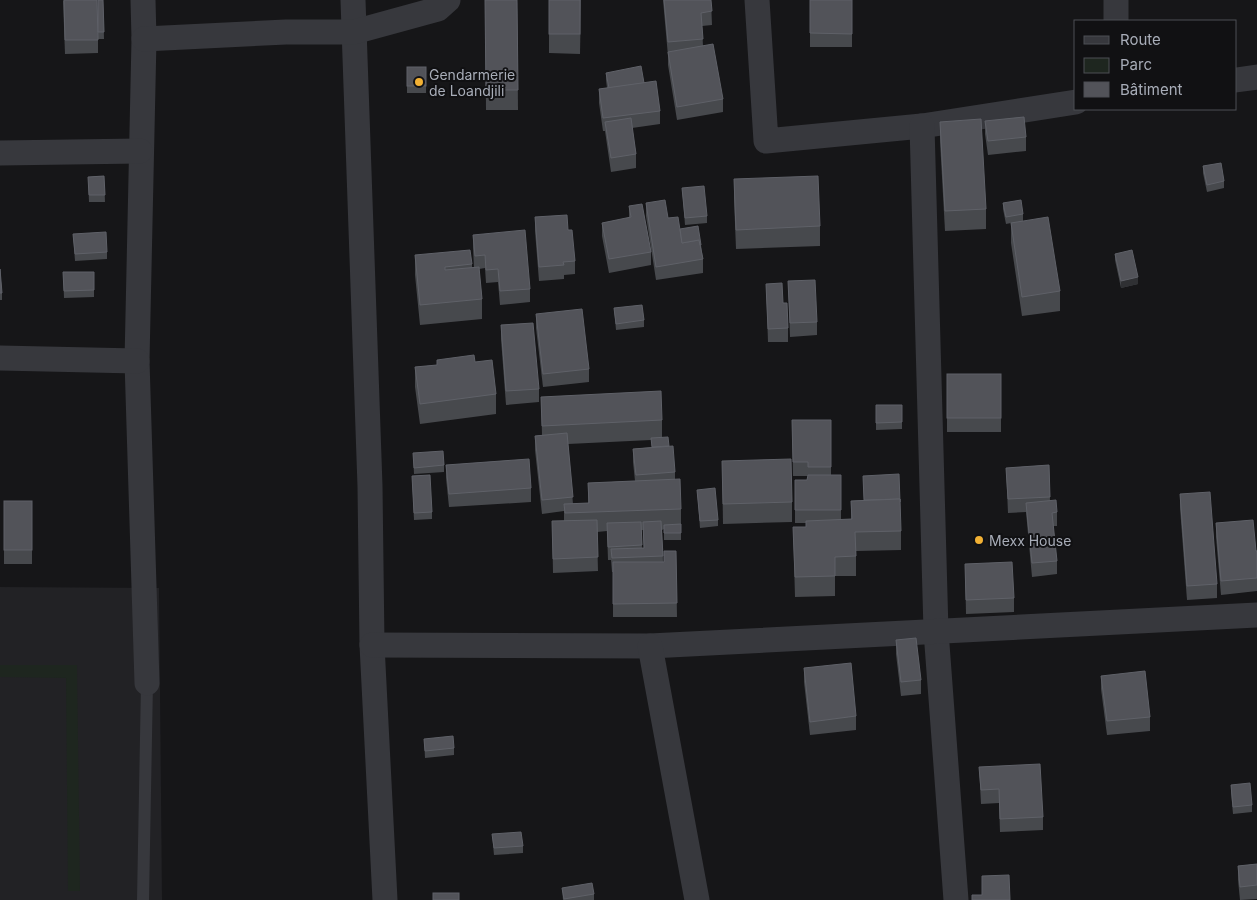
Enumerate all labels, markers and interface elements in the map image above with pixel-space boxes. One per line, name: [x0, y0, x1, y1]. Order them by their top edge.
legend: [1074, 20, 1237, 110]
text: Route: [1120, 30, 1161, 49]
text: Parc: [1120, 55, 1152, 74]
place label: Gendarmerie de Loandjili: [429, 66, 515, 99]
marker: Gendarmerie de Loandjili: [413, 76, 425, 88]
text: Bâtiment: [1120, 80, 1183, 99]
place label: Mexx House: [989, 532, 1071, 549]
marker: Mexx House: [973, 534, 985, 546]

